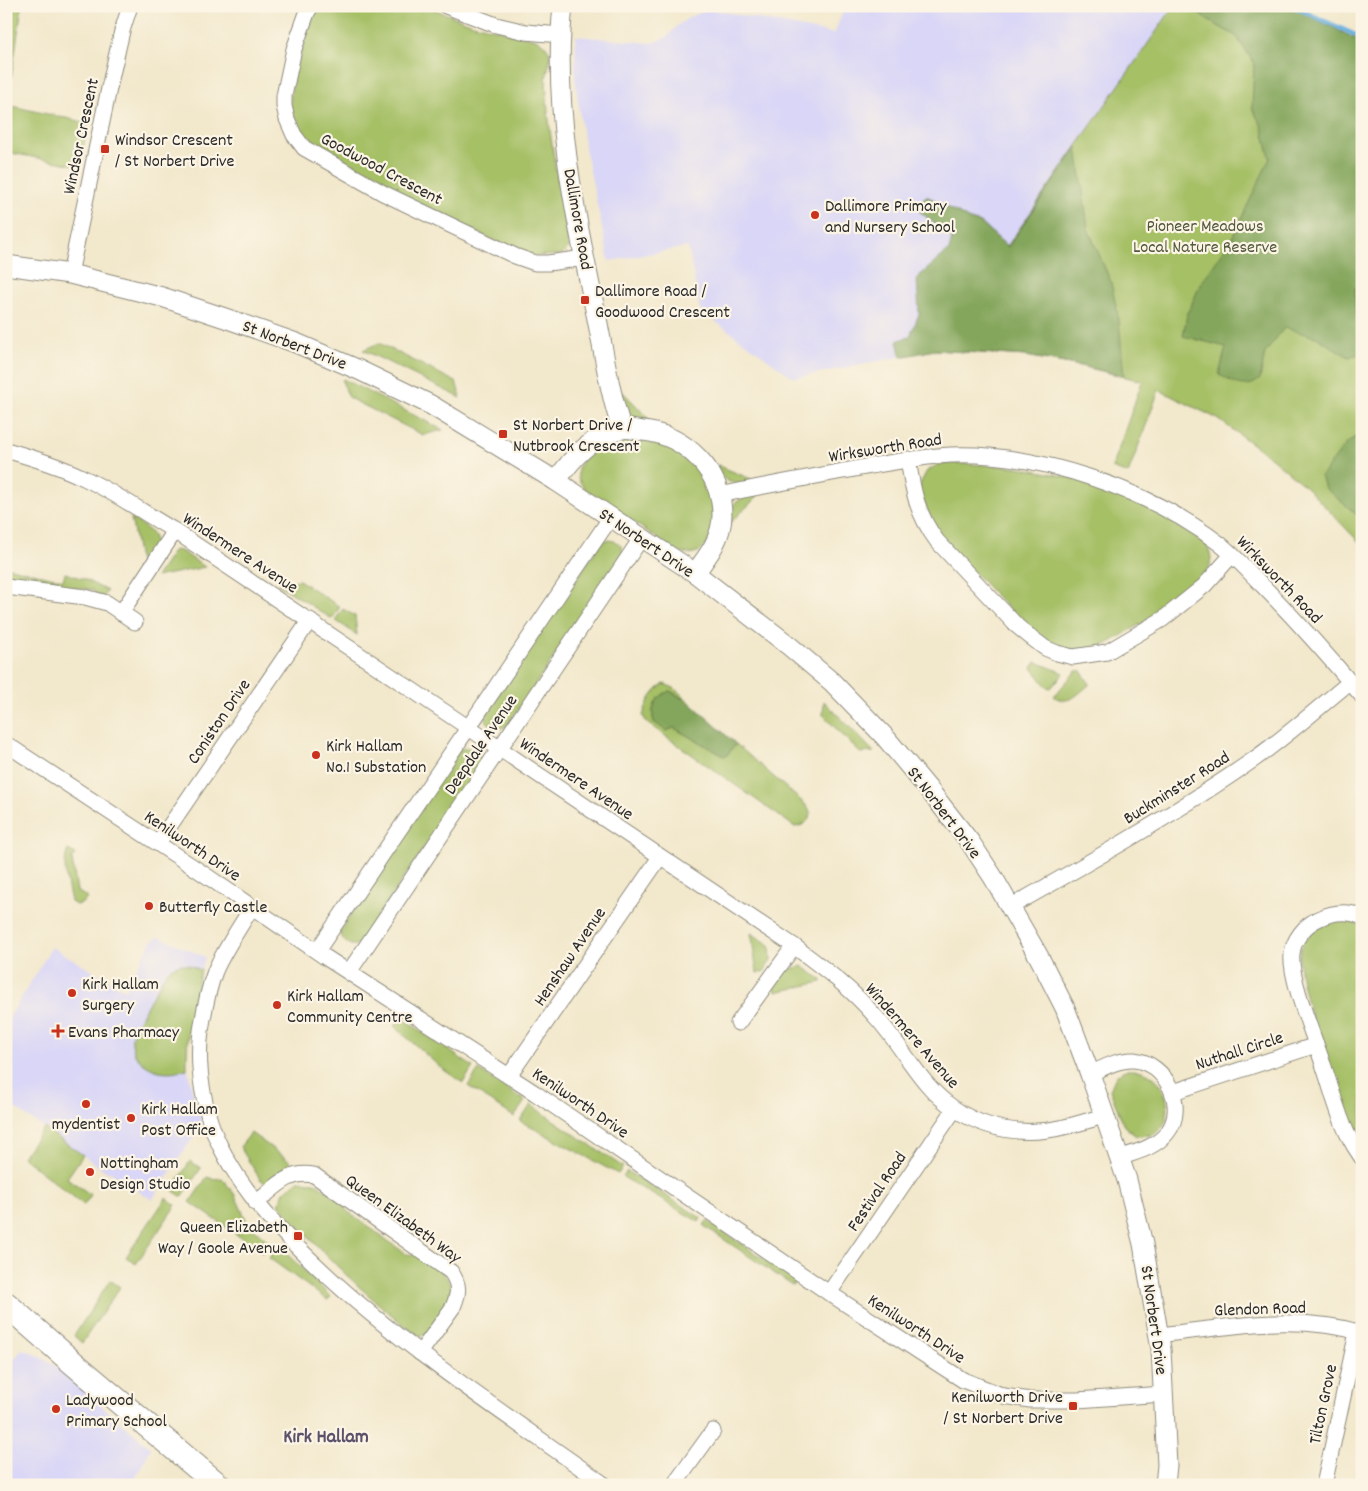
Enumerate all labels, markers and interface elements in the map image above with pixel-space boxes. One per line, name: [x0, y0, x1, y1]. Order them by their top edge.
street label: Windsor Crescent: [58, 76, 107, 197]
street label: Goodwood Crescent: [315, 127, 447, 213]
place label: Windsor Crescent / St Norbert Drive: [115, 129, 234, 175]
marker: Windsor Crescent / St Norbert Drive: [99, 143, 111, 155]
street label: Dallimore Road: [555, 167, 598, 272]
place label: Dallimore Primary and Nursery School: [825, 195, 956, 241]
marker: Dallimore Primary and Nursery School: [809, 209, 821, 221]
park label: Pioneer Meadows Local Nature Reserve: [1133, 215, 1277, 261]
place label: Dallimore Road / Goodwood Crescent: [595, 280, 730, 326]
marker: Dallimore Road / Goodwood Crescent: [579, 294, 591, 306]
street label: St Norbert Drive: [238, 315, 350, 378]
place label: St Norbert Drive / Nutbrook Crescent: [513, 414, 640, 460]
marker: St Norbert Drive / Nutbrook Crescent: [497, 428, 509, 440]
street label: Wirksworth Road: [827, 428, 944, 471]
street label: St Norbert Drive: [593, 503, 698, 585]
street label: Windermere Avenue: [177, 507, 302, 601]
street label: Wirksworth Road: [1230, 531, 1327, 631]
street label: Coniston Drive: [182, 675, 258, 770]
street label: Deepdale Avenue: [439, 690, 525, 800]
street label: Windermere Avenue: [513, 732, 638, 828]
place label: Kirk Hallam No.1 Substation: [326, 735, 426, 781]
street label: Buckminster Road: [1119, 746, 1235, 832]
marker: Kirk Hallam No.1 Substation: [310, 749, 322, 761]
street label: St Norbert Drive: [900, 762, 986, 865]
street label: Kenilworth Drive: [138, 805, 245, 889]
place label: Butterfly Castle: [159, 896, 267, 921]
marker: Butterfly Castle: [143, 900, 155, 912]
street label: Henshaw Avenue: [529, 903, 614, 1012]
place label: Kirk Hallam Surgery: [82, 973, 159, 1019]
street label: Windermere Avenue: [858, 978, 964, 1095]
place label: Kirk Hallam Community Centre: [287, 985, 413, 1031]
marker: Kirk Hallam Surgery: [66, 987, 78, 999]
marker: Kirk Hallam Community Centre: [271, 999, 283, 1011]
place label: Evans Pharmacy: [68, 1021, 180, 1046]
marker: Evans Pharmacy: [52, 1025, 64, 1037]
street label: Nuthall Circle: [1193, 1026, 1287, 1078]
street label: Kenilworth Drive: [526, 1062, 633, 1146]
marker: mydentist: [80, 1098, 92, 1110]
place label: Kirk Hallam Post Office: [141, 1098, 218, 1144]
marker: Kirk Hallam Post Office: [125, 1112, 137, 1124]
place label: mydentist: [52, 1113, 121, 1138]
street label: Festival Road: [842, 1147, 914, 1237]
place label: Nottingham Design Studio: [100, 1152, 191, 1198]
marker: Nottingham Design Studio: [84, 1166, 96, 1178]
street label: Queen Elizabeth Way: [339, 1169, 466, 1271]
place label: Queen Elizabeth Way / Goole Avenue: [158, 1216, 288, 1262]
marker: Queen Elizabeth Way / Goole Avenue: [292, 1230, 304, 1242]
street label: St Norbert Drive: [1132, 1264, 1173, 1377]
street label: Kenilworth Drive: [862, 1289, 970, 1371]
street label: Glendon Road: [1214, 1296, 1307, 1325]
street label: Tilton Grove: [1304, 1362, 1345, 1447]
place label: Kenilworth Drive / St Norbert Drive: [944, 1386, 1063, 1432]
place label: Ladywood Primary School: [66, 1389, 167, 1435]
marker: Kenilworth Drive / St Norbert Drive: [1067, 1400, 1079, 1412]
marker: Ladywood Primary School: [50, 1403, 62, 1415]
district label: Kirk Hallam: [283, 1424, 369, 1452]

